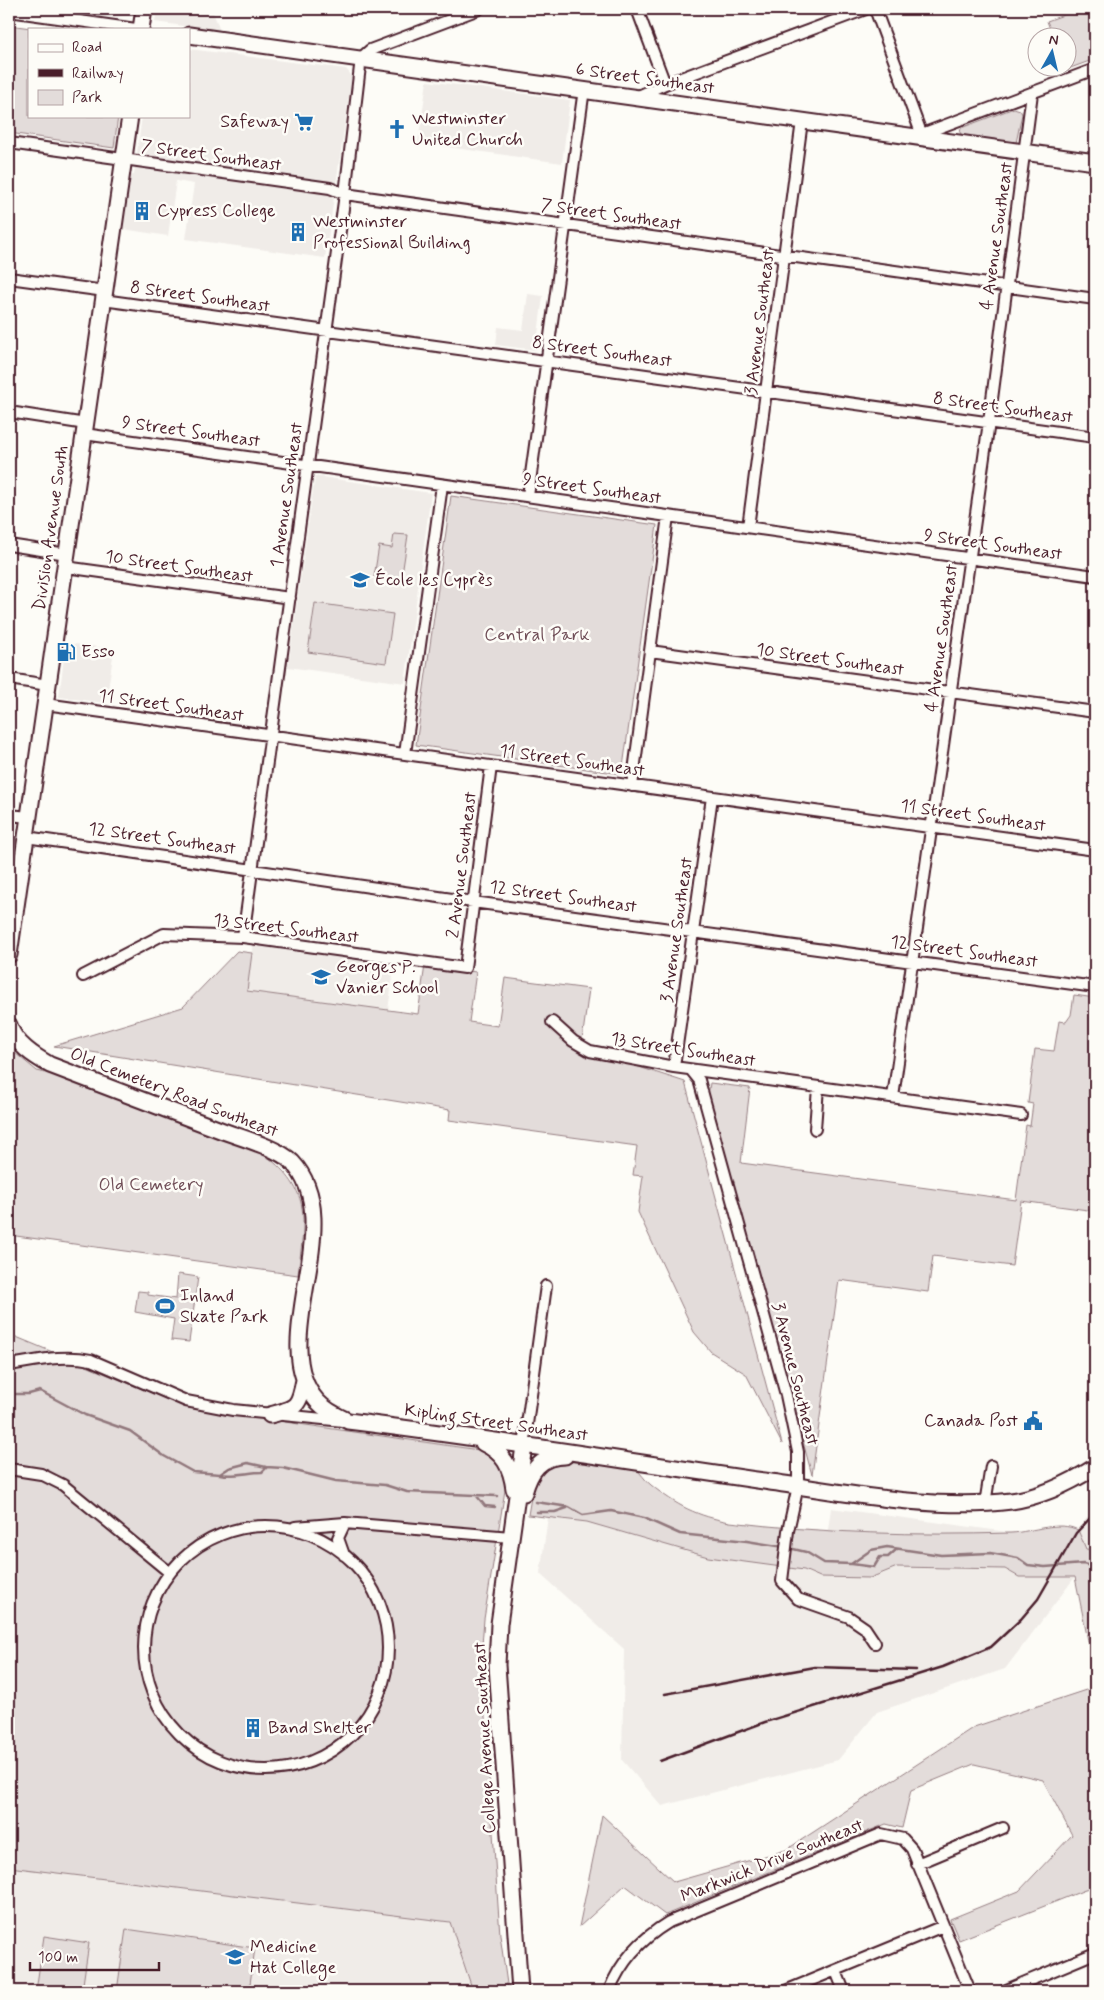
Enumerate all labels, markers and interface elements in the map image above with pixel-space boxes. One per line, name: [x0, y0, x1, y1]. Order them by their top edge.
legend: [28, 28, 190, 118]
north arrow: [1026, 28, 1076, 78]
text: N: [1048, 31, 1060, 50]
text: Road: [72, 38, 102, 58]
street label: 6 Street Southeast: [574, 57, 717, 101]
text: Railway: [72, 64, 124, 84]
text: Park: [72, 88, 102, 108]
place label: Westminster United Church: [412, 107, 523, 152]
place label: Safeway: [220, 110, 289, 134]
supermarket icon: Safeway: [293, 111, 315, 133]
church icon: Westminster United Church: [386, 118, 408, 140]
street label: 7 Street Southeast: [139, 134, 283, 178]
street label: 4 Avenue Southeast: [975, 160, 1019, 311]
street label: 7 Street Southeast: [539, 193, 683, 237]
place label: Cypress College: [157, 199, 275, 223]
building icon: Cypress College: [131, 200, 153, 222]
place label: Westminster Professional Building: [313, 210, 471, 255]
building icon: Westminster Professional Building: [287, 221, 309, 243]
street label: 3 Avenue Southeast: [739, 247, 781, 396]
street label: 8 Street Southeast: [129, 275, 272, 319]
street label: 8 Street Southeast: [531, 330, 674, 374]
street label: 8 Street Southeast: [932, 386, 1075, 430]
street label: 9 Street Southeast: [120, 410, 262, 454]
street label: 1 Avenue Southeast: [265, 420, 309, 569]
street label: Division Avenue South: [28, 444, 74, 612]
street label: 9 Street Southeast: [521, 467, 663, 511]
street label: 9 Street Southeast: [922, 523, 1064, 567]
street label: 10 Street Southeast: [103, 545, 255, 589]
street label: 4 Avenue Southeast: [920, 562, 964, 713]
place label: École les Cyprès: [375, 568, 493, 592]
school or university icon: École les Cyprès: [349, 569, 371, 591]
park label: Central Park: [484, 623, 590, 647]
street label: 10 Street Southeast: [754, 638, 906, 682]
place label: Esso: [81, 640, 115, 664]
fuel station icon: Esso: [55, 641, 77, 663]
street label: 11 Street Southeast: [97, 684, 246, 728]
street label: 11 Street Southeast: [498, 739, 647, 783]
street label: 2 Avenue Southeast: [441, 790, 483, 940]
street label: 11 Street Southeast: [899, 794, 1048, 838]
street label: 12 Street Southeast: [87, 817, 238, 861]
street label: 3 Avenue Southeast: [655, 855, 699, 1004]
street label: 12 Street Southeast: [488, 875, 639, 919]
street label: 13 Street Southeast: [212, 908, 361, 950]
street label: 12 Street Southeast: [889, 930, 1040, 974]
place label: Georges P. Vanier School: [336, 955, 439, 1000]
school or university icon: Georges P. Vanier School: [310, 966, 332, 988]
street label: 13 Street Southeast: [609, 1027, 758, 1073]
street label: Old Cemetery Road Southeast: [66, 1042, 282, 1144]
park label: Old Cemetery: [98, 1173, 204, 1197]
place label: Inland Skate Park: [180, 1284, 268, 1329]
sports icon: Inland Skate Park: [154, 1295, 176, 1317]
street label: 3 Avenue Southeast: [766, 1300, 825, 1449]
street label: Kipling Street Southeast: [402, 1398, 590, 1450]
place label: Canada Post: [924, 1409, 1019, 1433]
public building icon: Canada Post: [1022, 1410, 1044, 1432]
street label: College Avenue Southeast: [468, 1641, 502, 1835]
place label: Band Shelter: [268, 1716, 372, 1740]
building icon: Band Shelter: [242, 1717, 264, 1739]
street label: Markwick Drive Southeast: [677, 1813, 867, 1909]
place label: Medicine Hat College: [250, 1935, 336, 1981]
scale bar: [30, 1940, 159, 1972]
school or university icon: Medicine Hat College: [224, 1946, 246, 1968]
text: 100 m: [38, 1948, 78, 1968]

